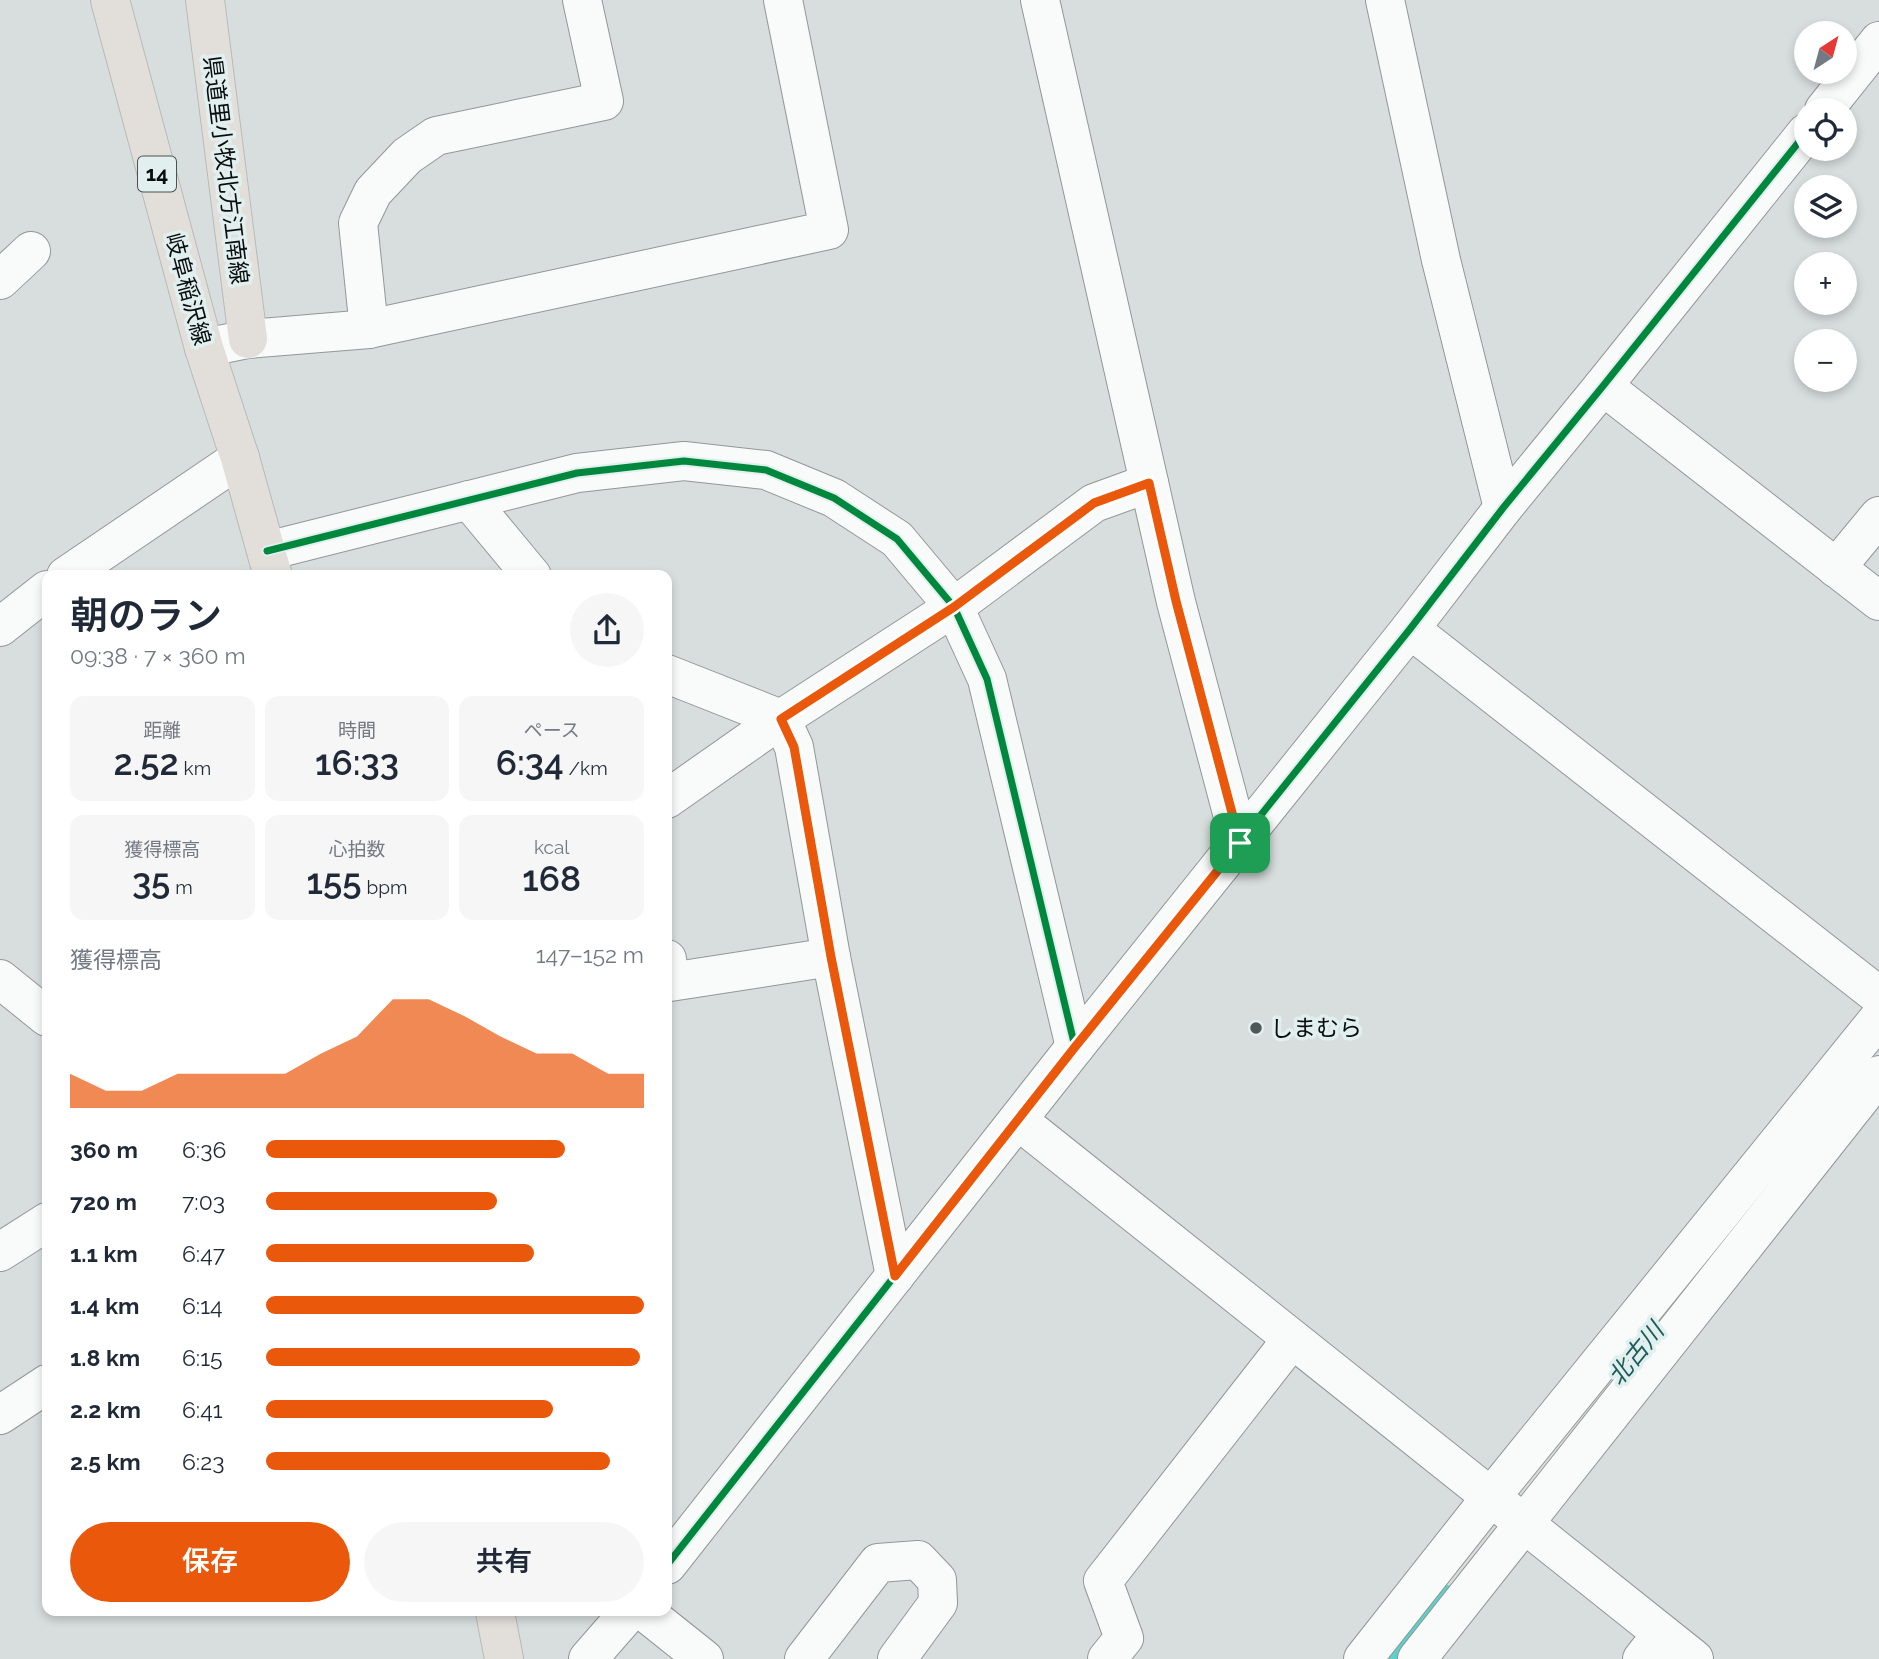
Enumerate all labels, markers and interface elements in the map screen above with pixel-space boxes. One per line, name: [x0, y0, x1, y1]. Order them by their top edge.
north arrow: [1794, 21, 1857, 84]
map controls: [1794, 21, 1857, 392]
street label: 県道里小牧北方江南線: [199, 54, 254, 286]
button: locate: [1794, 98, 1857, 161]
road number: 14: [138, 156, 176, 192]
button: layers: [1794, 175, 1857, 238]
street label: 岐阜稲沢線: [161, 230, 216, 348]
button: +: [1794, 252, 1857, 315]
button: −: [1794, 329, 1857, 392]
text: 朝のラン: [70, 593, 222, 638]
button: share: [570, 593, 644, 667]
text: 09:38 · 7 × 360 m: [70, 642, 246, 669]
text: 距離: [143, 719, 181, 741]
text: 時間: [338, 719, 376, 741]
text: ペース: [524, 719, 580, 741]
text: 2.52: [114, 742, 179, 783]
text: 16:33: [315, 742, 399, 783]
text: 6:34: [496, 742, 564, 783]
text: km: [179, 757, 211, 779]
text: /km: [564, 757, 608, 779]
pin: [1210, 813, 1270, 873]
icon: arrive: [1221, 824, 1259, 862]
text: kcal: [534, 836, 569, 858]
text: 獲得標高: [124, 838, 200, 860]
text: 心拍数: [328, 838, 386, 860]
text: 168: [522, 858, 581, 899]
text: 35: [132, 861, 170, 902]
text: 155: [307, 861, 362, 902]
text: m: [170, 876, 193, 898]
text: bpm: [362, 876, 407, 898]
text: 147–152 m: [536, 941, 644, 968]
text: 獲得標高: [70, 946, 162, 973]
place label: しまむら: [1270, 1014, 1362, 1041]
marker: しまむら: [1248, 1020, 1264, 1036]
text: 360 m: [70, 1136, 138, 1163]
text: 6:36: [182, 1136, 226, 1163]
text: 720 m: [70, 1188, 137, 1215]
text: 7:03: [182, 1188, 225, 1215]
text: 1.1 km: [70, 1240, 138, 1267]
text: 6:47: [182, 1240, 225, 1267]
text: 1.4 km: [70, 1292, 139, 1319]
text: 6:14: [182, 1292, 223, 1319]
water label: 北古川: [1602, 1314, 1671, 1391]
text: 1.8 km: [70, 1344, 140, 1371]
text: 6:15: [182, 1344, 223, 1371]
text: 2.2 km: [70, 1396, 141, 1423]
text: 6:41: [182, 1396, 223, 1423]
text: 2.5 km: [70, 1448, 141, 1475]
text: 6:23: [182, 1448, 224, 1475]
button: 保存: [70, 1522, 350, 1602]
button: 共有: [364, 1522, 644, 1602]

